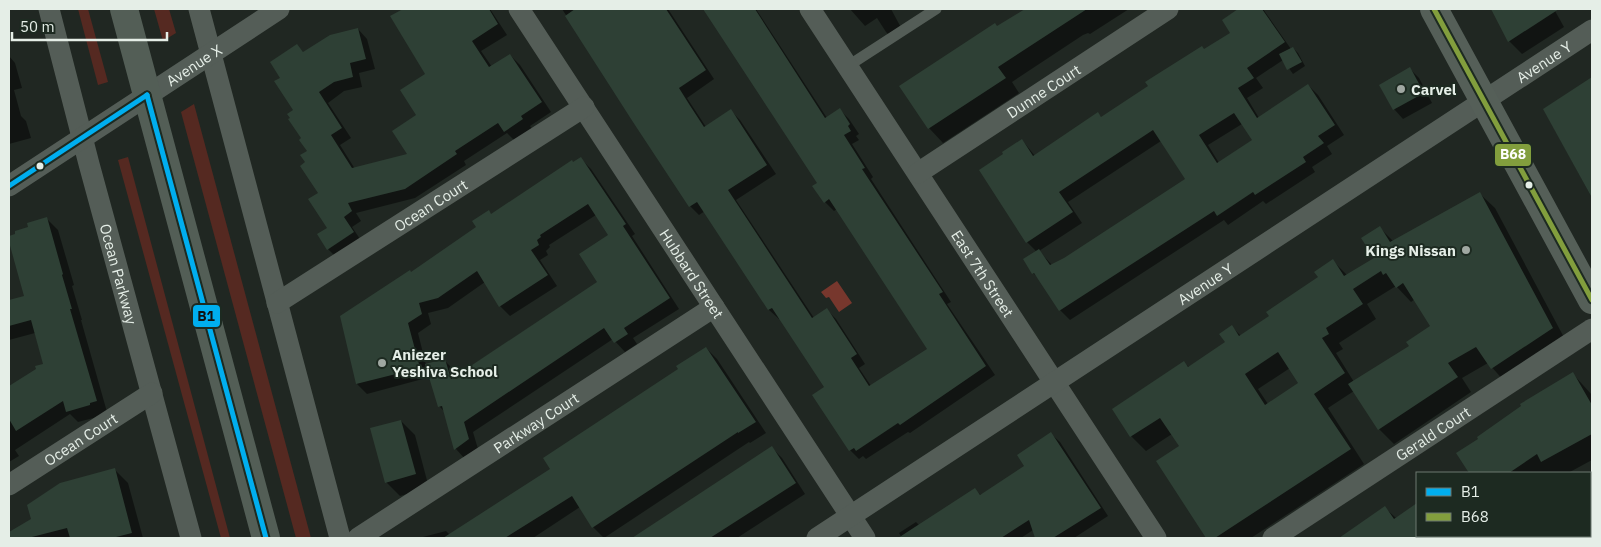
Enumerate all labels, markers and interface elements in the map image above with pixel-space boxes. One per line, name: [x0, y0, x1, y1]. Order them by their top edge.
scale bar: [12, 10, 168, 42]
text: 50 m: [20, 17, 55, 36]
street label: Avenue Y: [1512, 36, 1575, 87]
street label: Avenue X: [162, 40, 225, 90]
street label: Dunne Court: [1003, 60, 1084, 122]
place label: Carvel: [1411, 80, 1457, 99]
marker: Carvel: [1395, 83, 1407, 95]
line badge: B68: [1494, 143, 1532, 167]
text: B68: [1500, 145, 1526, 163]
unlabelled marker: [35, 161, 45, 171]
street label: Ocean Court: [390, 175, 471, 236]
unlabelled marker: [1524, 180, 1534, 190]
street label: Ocean Parkway: [96, 221, 142, 327]
street label: Hubbard Street: [656, 225, 728, 322]
street label: East 7th Street: [948, 226, 1018, 321]
place label: Kings Nissan: [1365, 241, 1456, 260]
marker: Kings Nissan: [1460, 244, 1472, 256]
street label: Avenue Y: [1174, 258, 1237, 309]
line badge: B1: [192, 304, 221, 328]
text: B1: [197, 307, 215, 325]
place label: Aniezer Yeshiva School: [392, 345, 498, 381]
marker: Aniezer Yeshiva School: [376, 357, 388, 369]
street label: Parkway Court: [490, 388, 582, 457]
street label: Gerald Court: [1392, 402, 1474, 465]
street label: Ocean Court: [40, 408, 121, 470]
legend: [1416, 472, 1591, 537]
text: B1: [1461, 482, 1480, 501]
text: B68: [1461, 507, 1489, 526]

